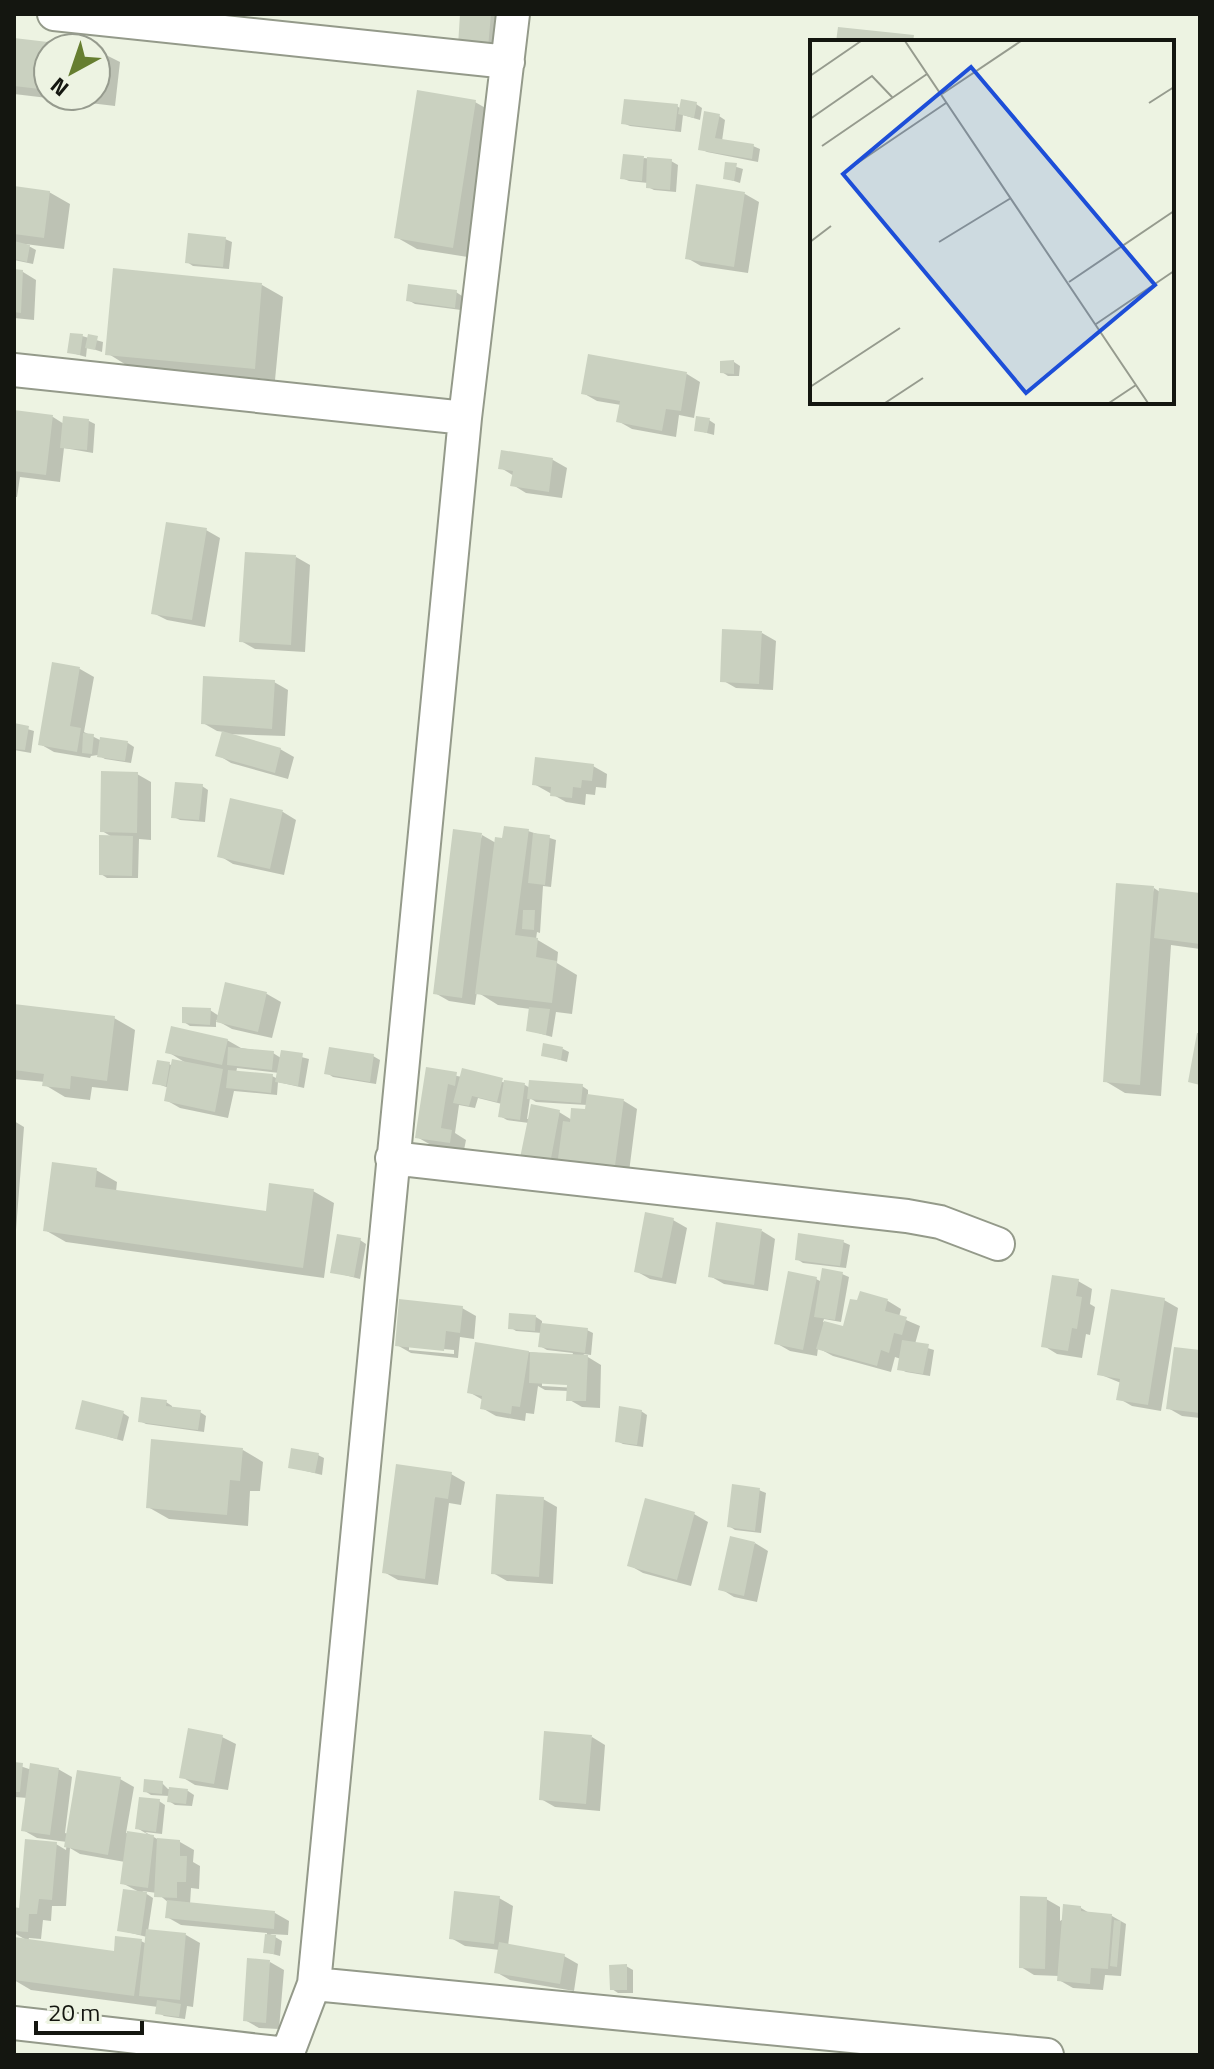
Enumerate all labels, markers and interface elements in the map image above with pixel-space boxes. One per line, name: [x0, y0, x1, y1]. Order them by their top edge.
north arrow: [32, 32, 112, 112]
inset map: [810, 40, 1174, 404]
text: N: [42, 69, 76, 105]
scale bar: [36, 1985, 142, 2035]
text: 20 m: [48, 1994, 100, 2030]

